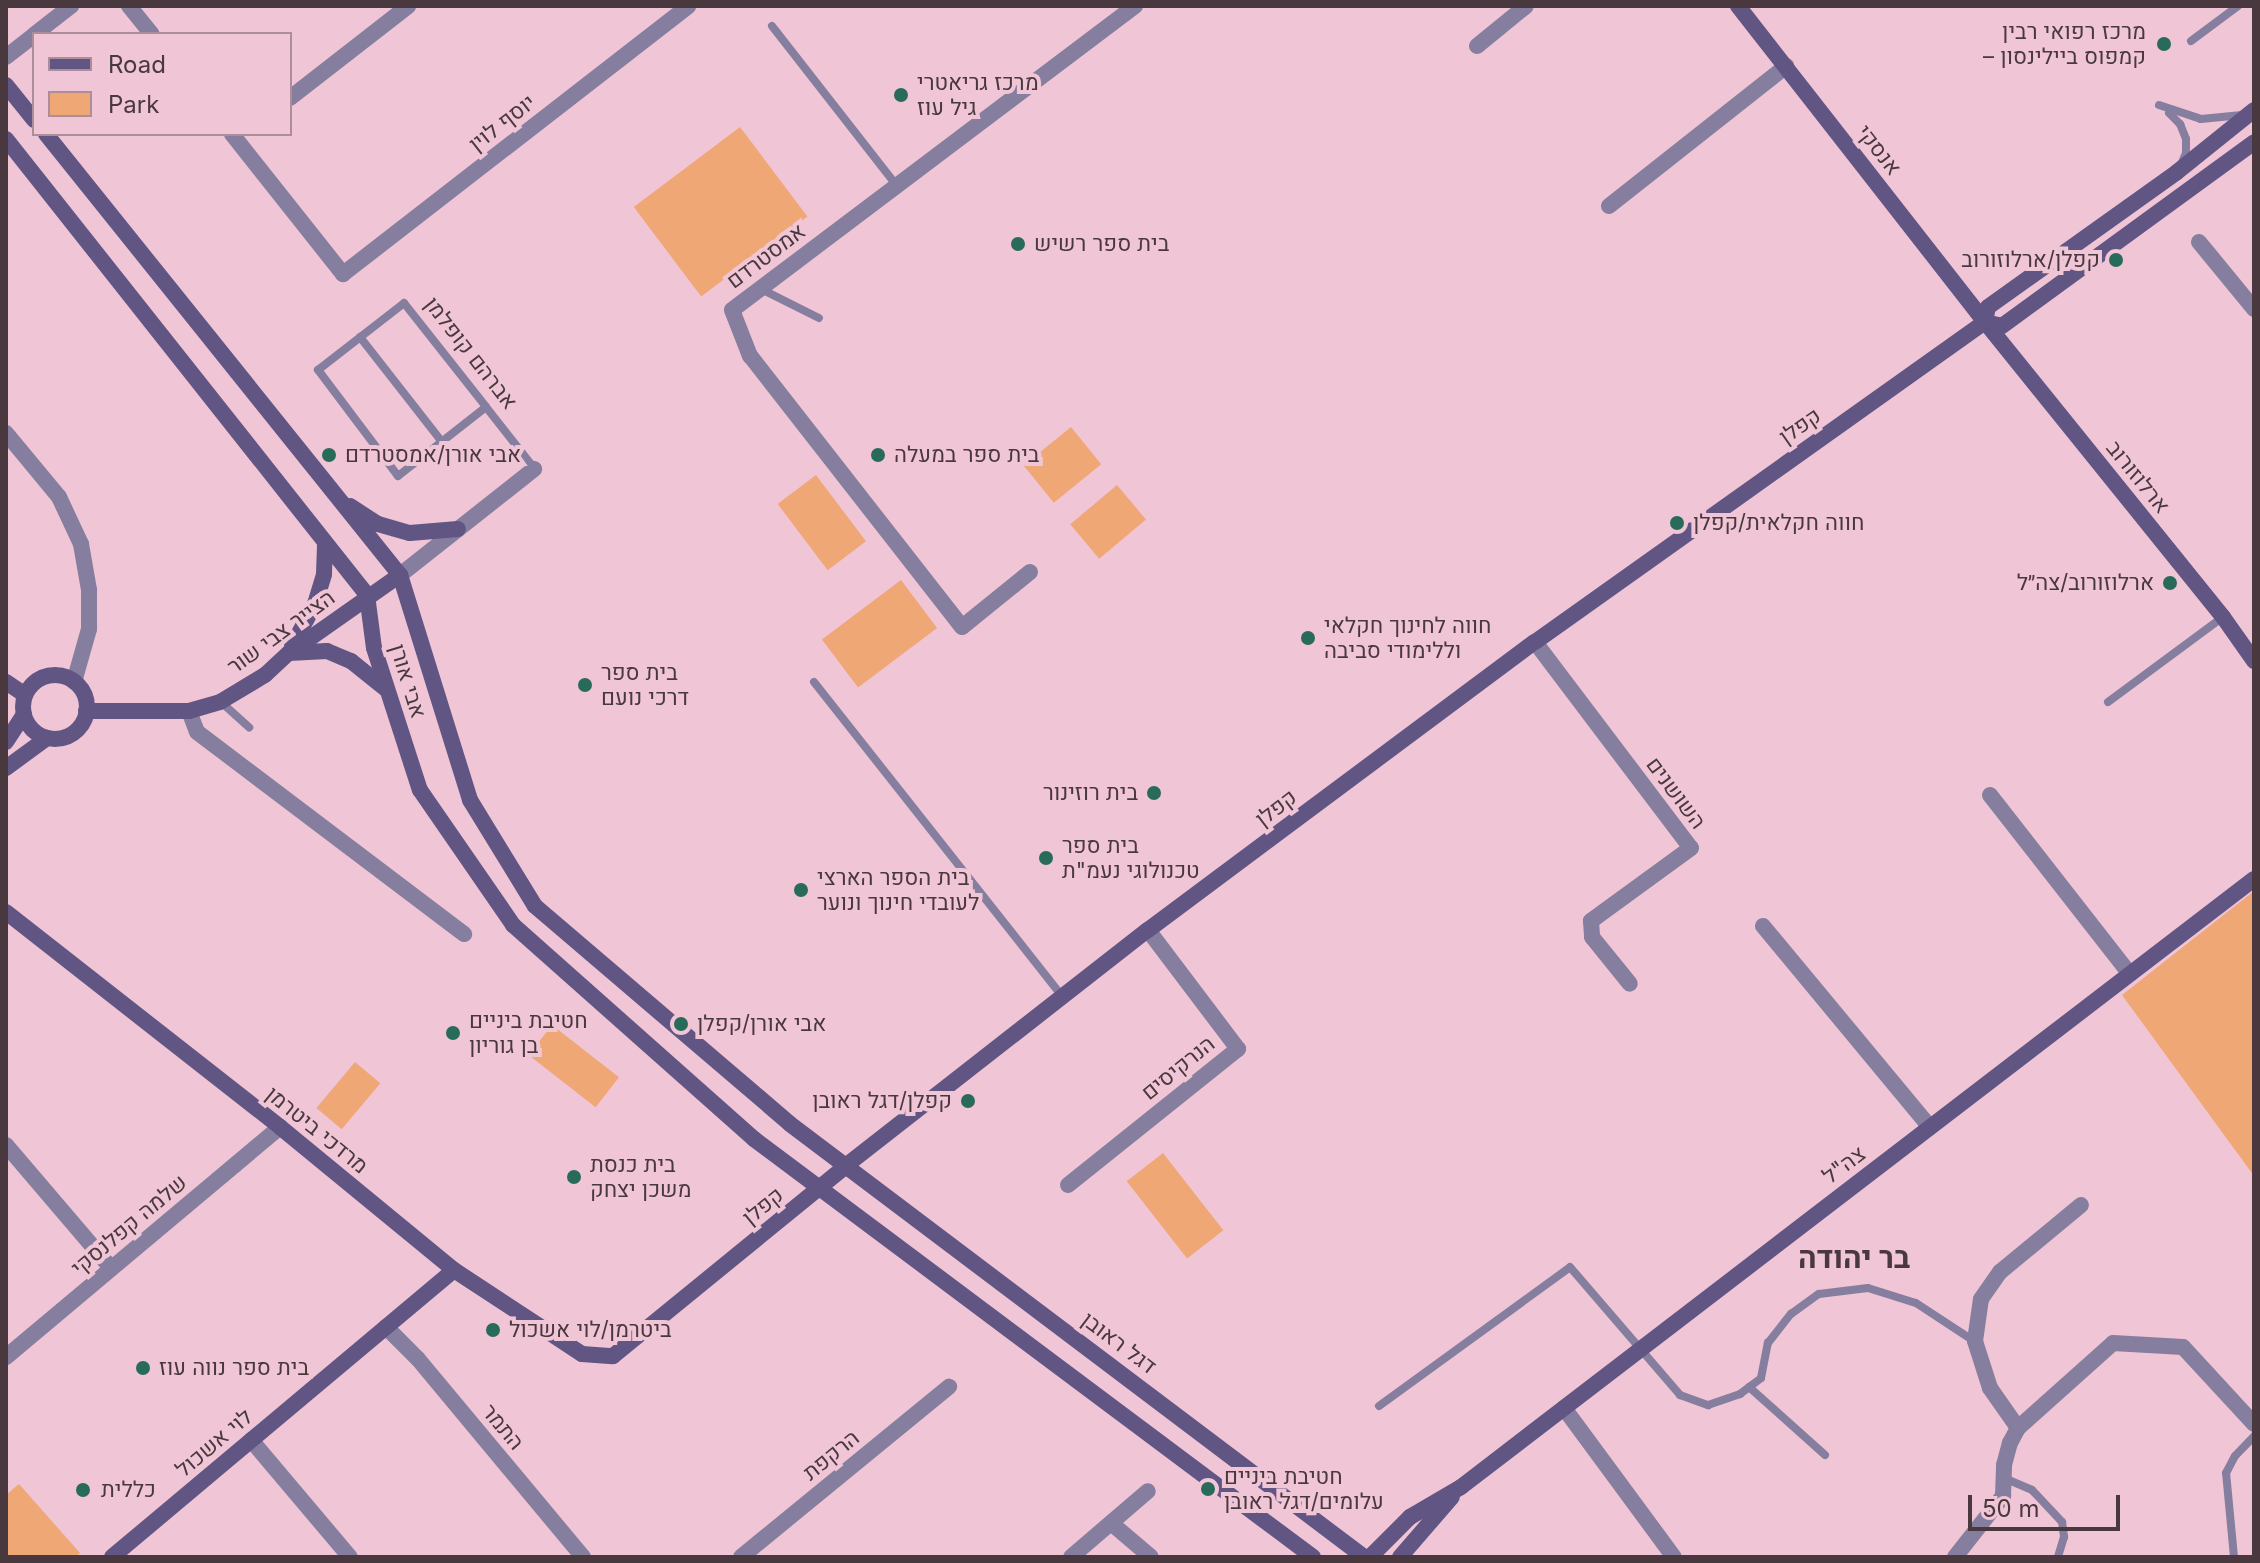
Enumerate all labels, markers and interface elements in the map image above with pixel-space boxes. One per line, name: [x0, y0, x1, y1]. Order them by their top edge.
place label: מרכז רפואי רבין – קמפוס ביילינסון: [1983, 18, 2146, 70]
legend: [32, 32, 292, 136]
marker: מרכז רפואי רבין – קמפוס ביילינסון: [2153, 33, 2175, 55]
text: Road: [108, 50, 166, 79]
place label: מרכז גריאטרי גיל עוז: [917, 69, 1039, 120]
marker: מרכז גריאטרי גיל עוז: [892, 86, 910, 104]
street label: יוסף לוין: [463, 89, 541, 157]
text: Park: [108, 90, 159, 119]
street label: אנסקי: [1851, 120, 1907, 180]
street label: אמסטרדם: [721, 218, 811, 294]
place label: בית ספר רשיש: [1034, 231, 1169, 257]
marker: בית ספר רשיש: [1009, 235, 1027, 253]
place label: קפלן/ארלוזורוב: [1961, 247, 2100, 273]
marker: קפלן/ארלוזורוב: [2107, 251, 2125, 269]
street label: אברהם קופלמן: [419, 292, 523, 414]
street label: קפלן: [1774, 402, 1826, 450]
street label: ארלוזורוב: [2101, 435, 2175, 519]
place label: אבי אורן/אמסטרדם: [345, 442, 521, 468]
place label: בית ספר במעלה: [894, 442, 1039, 468]
marker: אבי אורן/אמסטרדם: [320, 446, 338, 464]
marker: בית ספר במעלה: [869, 446, 887, 464]
place label: חווה חקלאית/קפלן: [1693, 510, 1864, 536]
marker: חווה חקלאית/קפלן: [1668, 514, 1686, 532]
place label: ארלוזורוב/צה״ל: [2017, 570, 2154, 596]
marker: ארלוזורוב/צה״ל: [2161, 574, 2179, 592]
street label: הצייר צבי שור: [222, 584, 340, 680]
place label: חווה לחינוך חקלאי וללימודי סביבה: [1324, 612, 1491, 664]
marker: חווה לחינוך חקלאי וללימודי סביבה: [1299, 629, 1317, 647]
street label: אבי אורן: [384, 641, 432, 721]
place label: בית ספר דרכי נועם: [601, 659, 689, 710]
marker: בית ספר דרכי נועם: [576, 676, 594, 694]
street label: השושנים: [1641, 752, 1711, 834]
place label: בית רוזינור: [1043, 780, 1138, 806]
marker: בית רוזינור: [1145, 784, 1163, 802]
street label: קפלן: [1250, 784, 1302, 832]
place label: בית ספר טכנולוגי נעמ"ת: [1062, 832, 1200, 884]
marker: בית ספר טכנולוגי נעמ"ת: [1037, 849, 1055, 867]
place label: בית הספר הארצי לעובדי חינוך ונוער: [817, 864, 979, 916]
marker: בית הספר הארצי לעובדי חינוך ונוער: [792, 881, 810, 899]
place label: חטיבת ביניים בן גוריון: [469, 1007, 588, 1058]
place label: אבי אורן/קפלן: [697, 1011, 826, 1037]
marker: אבי אורן/קפלן: [672, 1015, 690, 1033]
marker: חטיבת ביניים בן גוריון: [444, 1024, 462, 1042]
street label: הנרקיסים: [1136, 1030, 1220, 1106]
street label: מרדכי ביטרמן: [261, 1081, 373, 1179]
place label: קפלן/דגל ראובן: [812, 1088, 952, 1114]
marker: קפלן/דגל ראובן: [959, 1092, 977, 1110]
street label: צה"ל: [1817, 1140, 1871, 1190]
place label: בית כנסת משכן יצחק: [590, 1151, 691, 1202]
marker: בית כנסת משכן יצחק: [565, 1168, 583, 1186]
street label: שלמה קפלנסקי: [66, 1169, 192, 1281]
street label: קפלן: [737, 1182, 789, 1230]
district label: בר יהודה: [1798, 1239, 1910, 1275]
street label: דגל ראובן: [1076, 1306, 1162, 1380]
place label: ביטרמן/לוי אשכול: [509, 1317, 672, 1343]
marker: ביטרמן/לוי אשכול: [484, 1321, 502, 1339]
place label: בית ספר נווה עוז: [159, 1355, 309, 1381]
marker: בית ספר נווה עוז: [134, 1359, 152, 1377]
street label: התמר: [476, 1399, 530, 1455]
street label: לוי אשכול: [170, 1403, 258, 1483]
street label: הרקפת: [797, 1424, 865, 1486]
place label: חטיבת ביניים עלומים/דגל ראובן: [1224, 1463, 1384, 1514]
place label: כללית: [101, 1477, 156, 1503]
marker: כללית: [72, 1479, 94, 1501]
scale bar: [1972, 1479, 2124, 1529]
marker: חטיבת ביניים עלומים/דגל ראובן: [1199, 1480, 1217, 1498]
text: 50 m: [1982, 1494, 2040, 1523]

